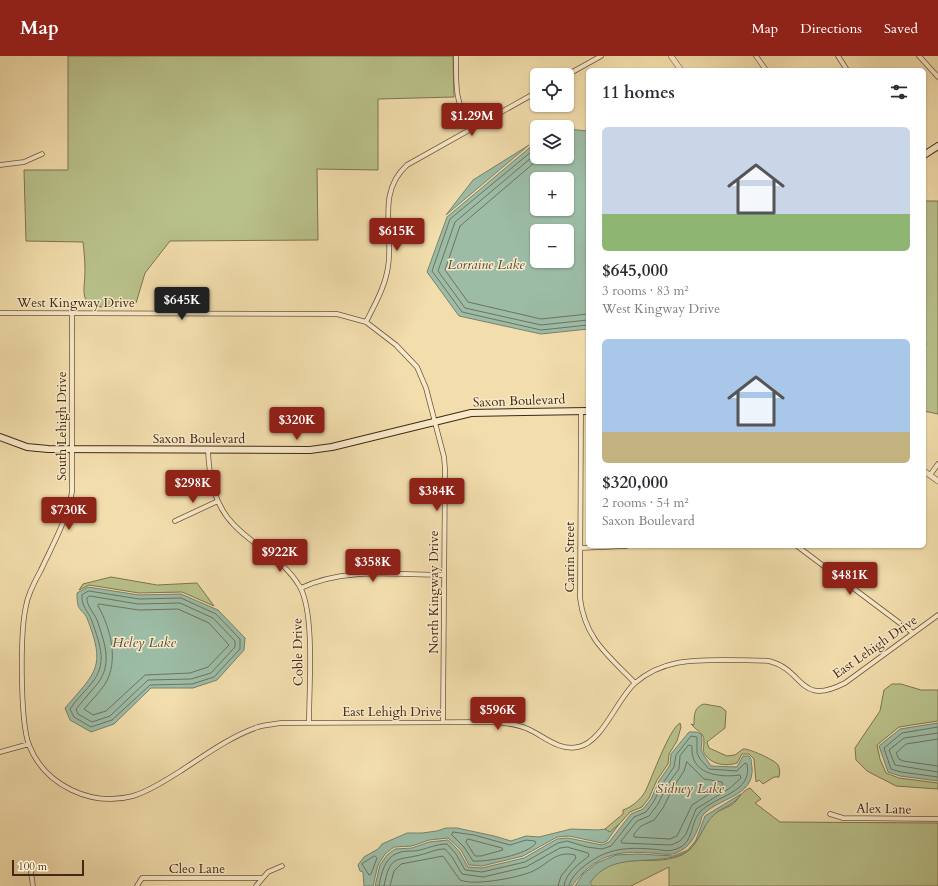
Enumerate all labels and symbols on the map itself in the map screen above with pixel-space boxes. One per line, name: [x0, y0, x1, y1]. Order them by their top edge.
pin: $1.29M: [439, 103, 505, 137]
pin: $615K: [369, 218, 425, 252]
water label: Lorraine Lake: [447, 255, 525, 274]
pin: $645K: [154, 287, 210, 321]
street label: West Kingway Drive: [16, 294, 135, 312]
street label: South Lehigh Drive: [53, 371, 71, 481]
street label: Saxon Boulevard: [472, 390, 566, 412]
pin: $320K: [269, 407, 325, 441]
street label: Saxon Boulevard: [153, 430, 245, 448]
pin: $298K: [165, 470, 221, 504]
pin: $384K: [409, 478, 465, 512]
pin: $730K: [41, 497, 97, 531]
street label: Carrin Street: [561, 522, 579, 592]
street label: North Kingway Drive: [425, 530, 443, 654]
pin: $922K: [252, 539, 308, 573]
pin: $358K: [345, 549, 401, 583]
pin: $481K: [822, 562, 878, 596]
street label: East Lehigh Drive: [829, 611, 921, 683]
street label: Coble Drive: [288, 618, 308, 686]
water label: Heley Lake: [112, 633, 177, 652]
pin: $596K: [470, 697, 526, 731]
street label: East Lehigh Drive: [342, 703, 442, 721]
water label: Sidney Lake: [656, 779, 725, 798]
street label: Alex Lane: [856, 800, 912, 818]
scale bar: [12, 858, 84, 877]
street label: Cleo Lane: [169, 860, 225, 878]

